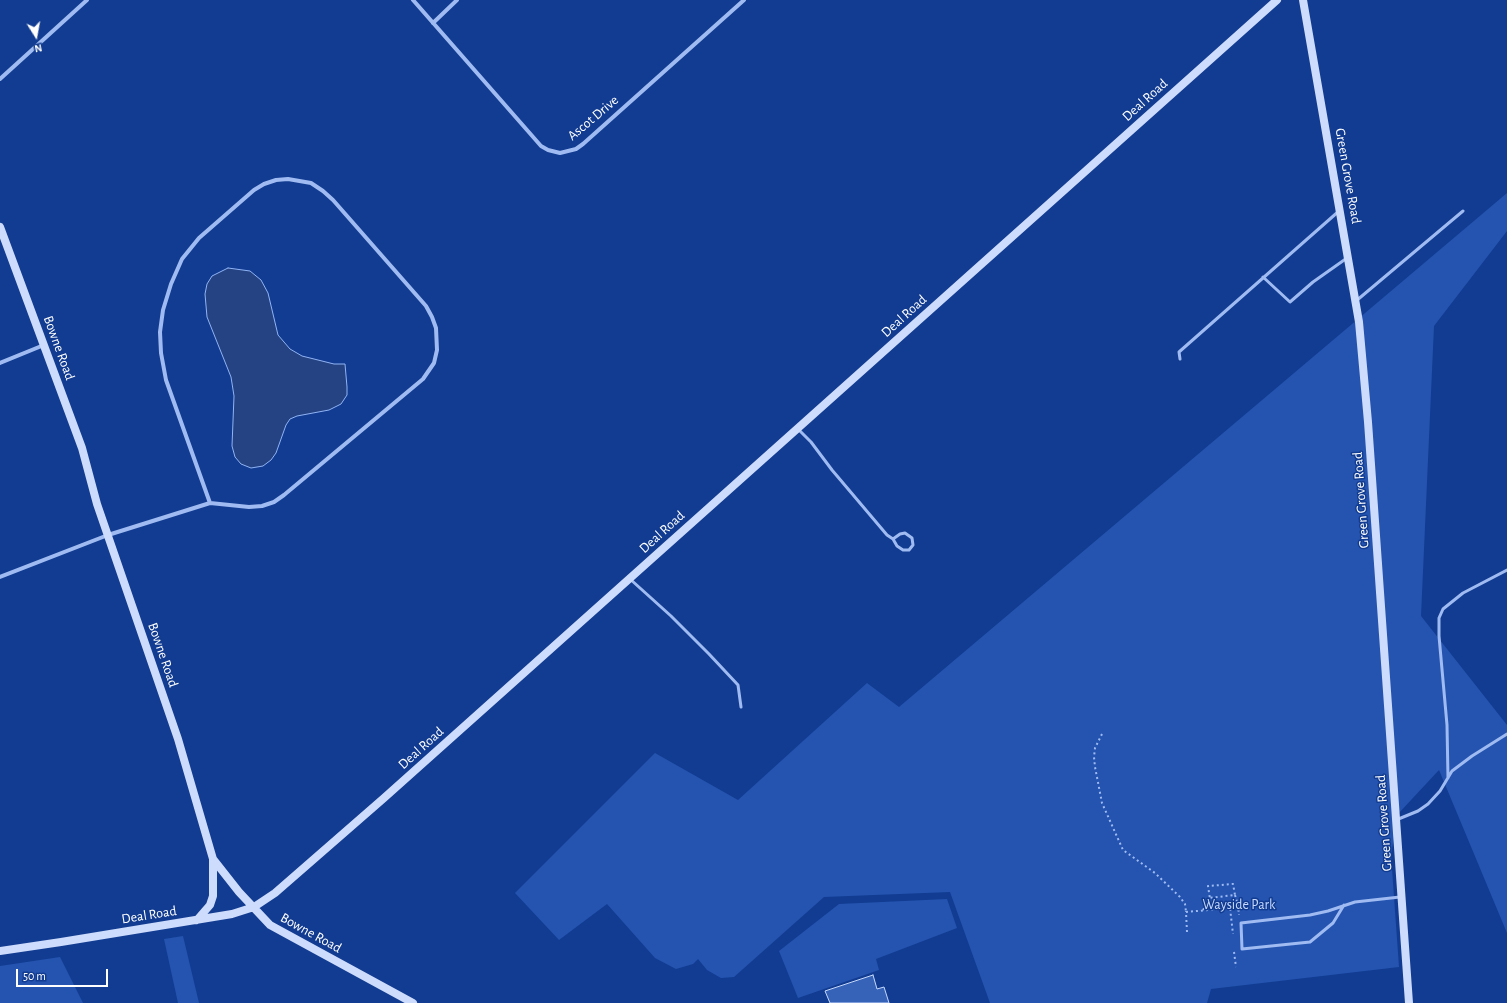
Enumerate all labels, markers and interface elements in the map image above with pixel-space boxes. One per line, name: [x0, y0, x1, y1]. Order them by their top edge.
north arrow: [16, 16, 56, 56]
text: N: [34, 42, 43, 54]
street label: Deal Road: [1119, 75, 1171, 125]
street label: Ascot Drive: [564, 92, 622, 144]
street label: Green Grove Road: [1331, 127, 1365, 225]
street label: Deal Road: [878, 291, 930, 341]
street label: Bowne Road: [40, 313, 78, 383]
street label: Green Grove Road: [1349, 451, 1373, 549]
street label: Deal Road: [636, 507, 688, 557]
street label: Bowne Road: [144, 620, 182, 690]
street label: Deal Road: [395, 723, 447, 773]
street label: Green Grove Road: [1372, 774, 1396, 872]
park label: Wayside Park: [1203, 897, 1275, 913]
street label: Deal Road: [120, 902, 178, 928]
street label: Bowne Road: [277, 909, 345, 957]
scale bar: [18, 961, 110, 987]
text: 50 m: [23, 970, 46, 982]

